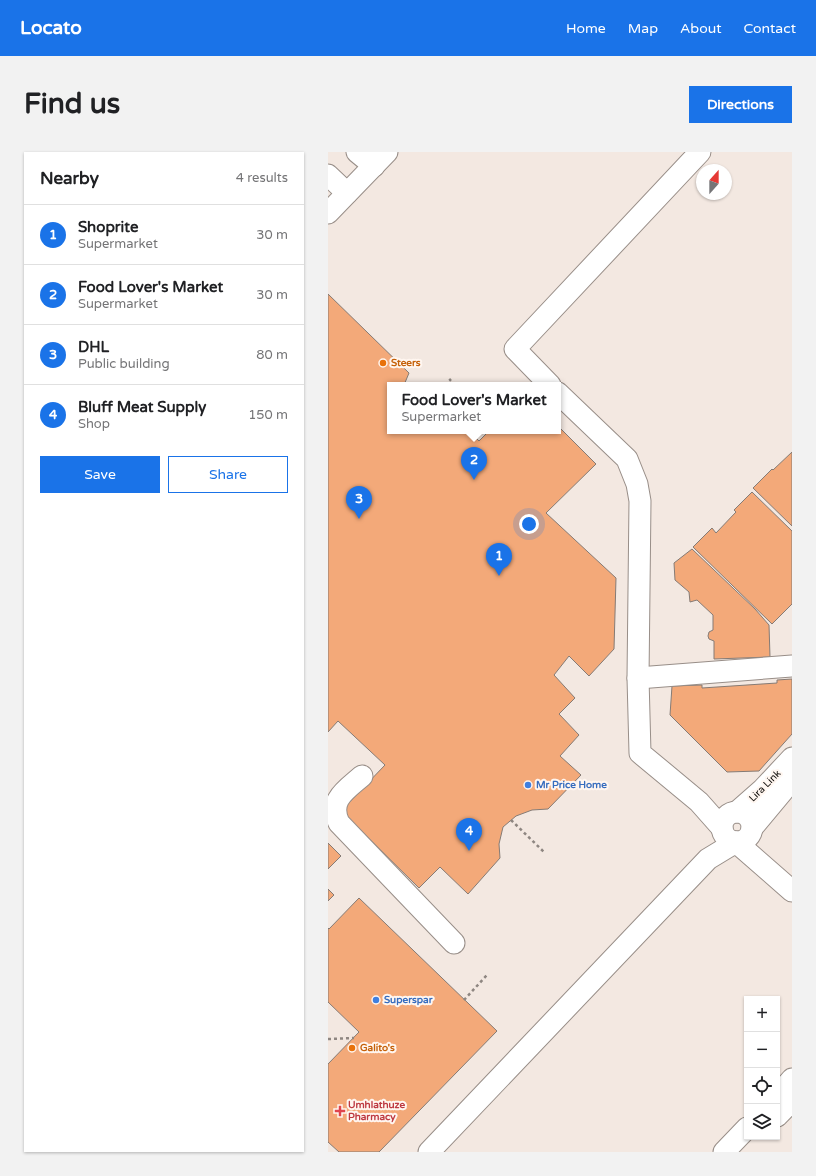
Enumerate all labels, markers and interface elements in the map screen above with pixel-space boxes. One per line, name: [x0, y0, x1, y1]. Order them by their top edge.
text: Locato: [20, 17, 82, 39]
text: Home: [566, 20, 606, 37]
text: Map: [628, 20, 658, 37]
text: About: [680, 20, 722, 37]
text: Contact: [744, 20, 796, 37]
button: Directions: [689, 86, 792, 123]
text: Find us: [24, 87, 120, 121]
north arrow: [696, 164, 732, 200]
text: Nearby: [40, 168, 99, 189]
text: 4 results: [236, 170, 288, 186]
text: Shoprite: [78, 218, 138, 236]
text: 1: [49, 227, 57, 243]
text: 30 m: [256, 227, 288, 243]
text: Supermarket: [78, 236, 158, 252]
text: Food Lover's Market: [78, 278, 223, 296]
text: 2: [49, 287, 57, 303]
text: 30 m: [256, 287, 288, 303]
text: Supermarket: [78, 296, 158, 312]
text: DHL: [78, 338, 109, 356]
text: 3: [49, 347, 57, 363]
text: 80 m: [256, 347, 288, 363]
text: Public building: [78, 356, 170, 372]
place label: Steers: [391, 357, 421, 369]
marker: Steers: [378, 358, 388, 368]
popup: [387, 382, 561, 434]
text: Food Lover's Market: [401, 391, 547, 409]
text: Bluff Meat Supply: [78, 398, 206, 416]
text: 4: [49, 407, 57, 423]
text: 150 m: [248, 407, 288, 423]
text: Supermarket: [401, 409, 481, 425]
text: Shop: [78, 416, 110, 432]
pin: 2: [461, 447, 487, 480]
button: Save: [40, 456, 160, 493]
button: Share: [168, 456, 288, 493]
pin: 3: [346, 486, 372, 519]
your location: [519, 514, 539, 534]
pin: 1: [486, 543, 512, 576]
street label: Lira Link: [747, 767, 784, 804]
place label: Mr Price Home: [536, 779, 607, 791]
marker: Mr Price Home: [523, 780, 533, 790]
pin: 4: [456, 818, 482, 851]
place label: Superspar: [384, 994, 433, 1006]
marker: Superspar: [371, 995, 381, 1005]
map controls: [744, 996, 780, 1140]
button: +: [744, 996, 780, 1032]
button: −: [744, 1032, 780, 1068]
place label: Galito's: [360, 1042, 395, 1054]
marker: Galito's: [347, 1043, 357, 1053]
button: locate: [744, 1068, 780, 1104]
place label: Umhlathuze Pharmacy: [348, 1099, 406, 1123]
button: layers: [744, 1104, 780, 1140]
marker: Umhlathuze Pharmacy: [335, 1106, 345, 1116]

